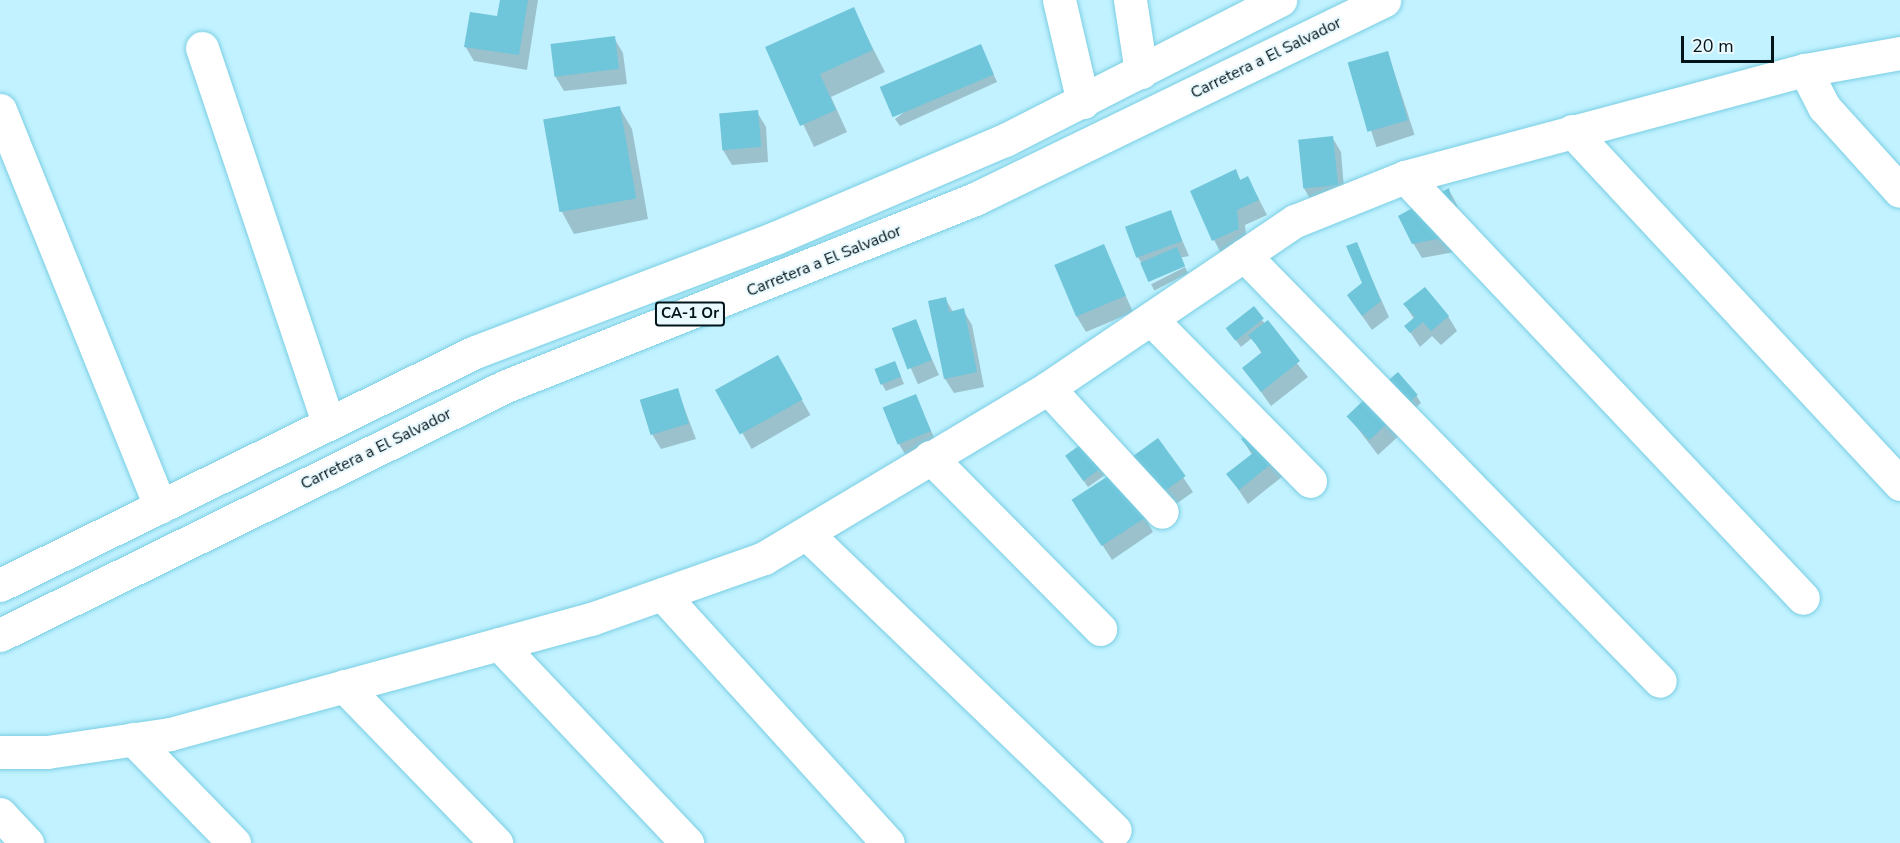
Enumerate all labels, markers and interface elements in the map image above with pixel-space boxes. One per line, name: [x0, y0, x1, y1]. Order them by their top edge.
street label: Carretera a El Salvador: [1188, 13, 1344, 103]
scale bar: [1684, 24, 1777, 62]
text: 20 m: [1692, 34, 1734, 58]
street label: Carretera a El Salvador: [744, 221, 904, 301]
road number: CA-1 Or: [654, 302, 726, 326]
street label: Carretera a El Salvador: [298, 404, 454, 494]

